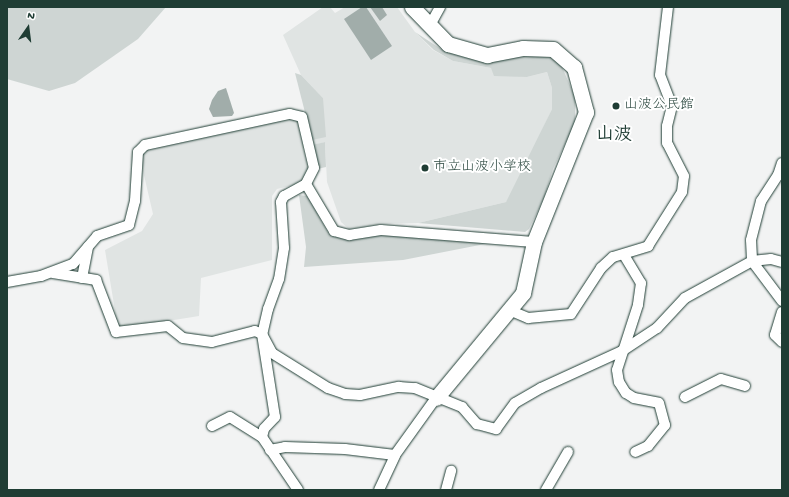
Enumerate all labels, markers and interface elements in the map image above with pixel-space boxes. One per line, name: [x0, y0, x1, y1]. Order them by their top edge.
north arrow: [8, 8, 48, 48]
text: N: [26, 10, 36, 23]
place label: 山波公民館: [624, 98, 694, 114]
marker: 山波公民館: [611, 101, 621, 111]
district label: 山波: [596, 125, 632, 147]
place label: 市立山波小学校: [433, 160, 531, 176]
marker: 市立山波小学校: [420, 163, 430, 173]

